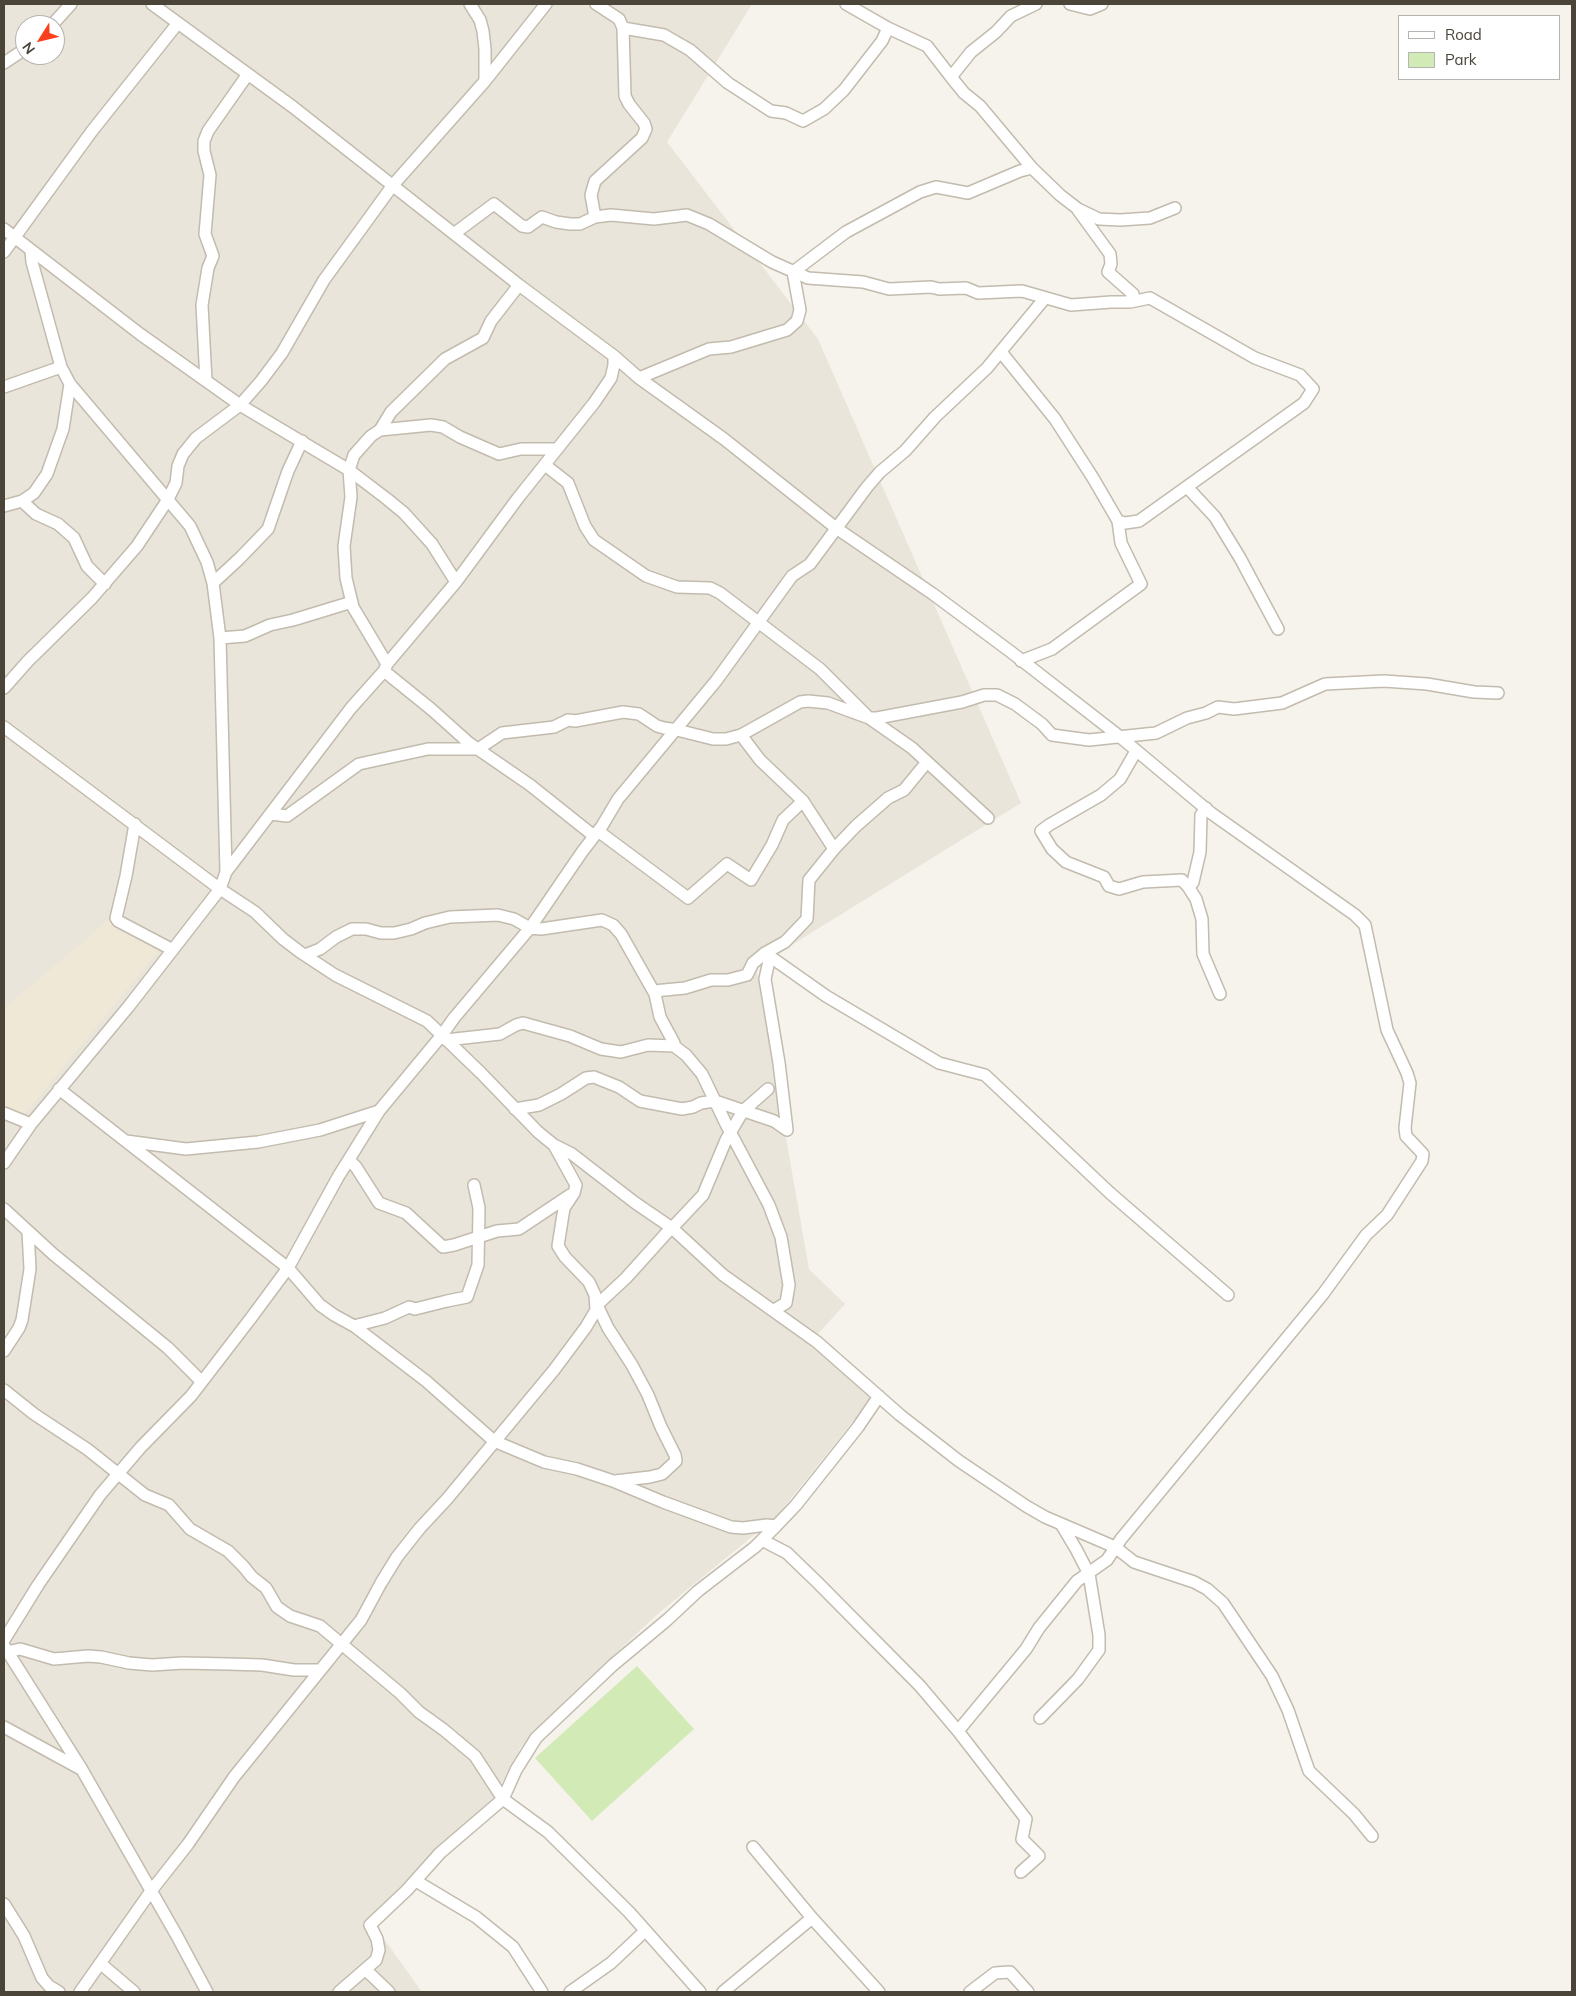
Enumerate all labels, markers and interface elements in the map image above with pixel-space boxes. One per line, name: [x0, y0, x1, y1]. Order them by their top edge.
north arrow: [15, 15, 65, 65]
legend: [1398, 15, 1561, 80]
text: Road: [1445, 25, 1482, 44]
text: N: [18, 39, 39, 58]
text: Park: [1445, 50, 1477, 69]

